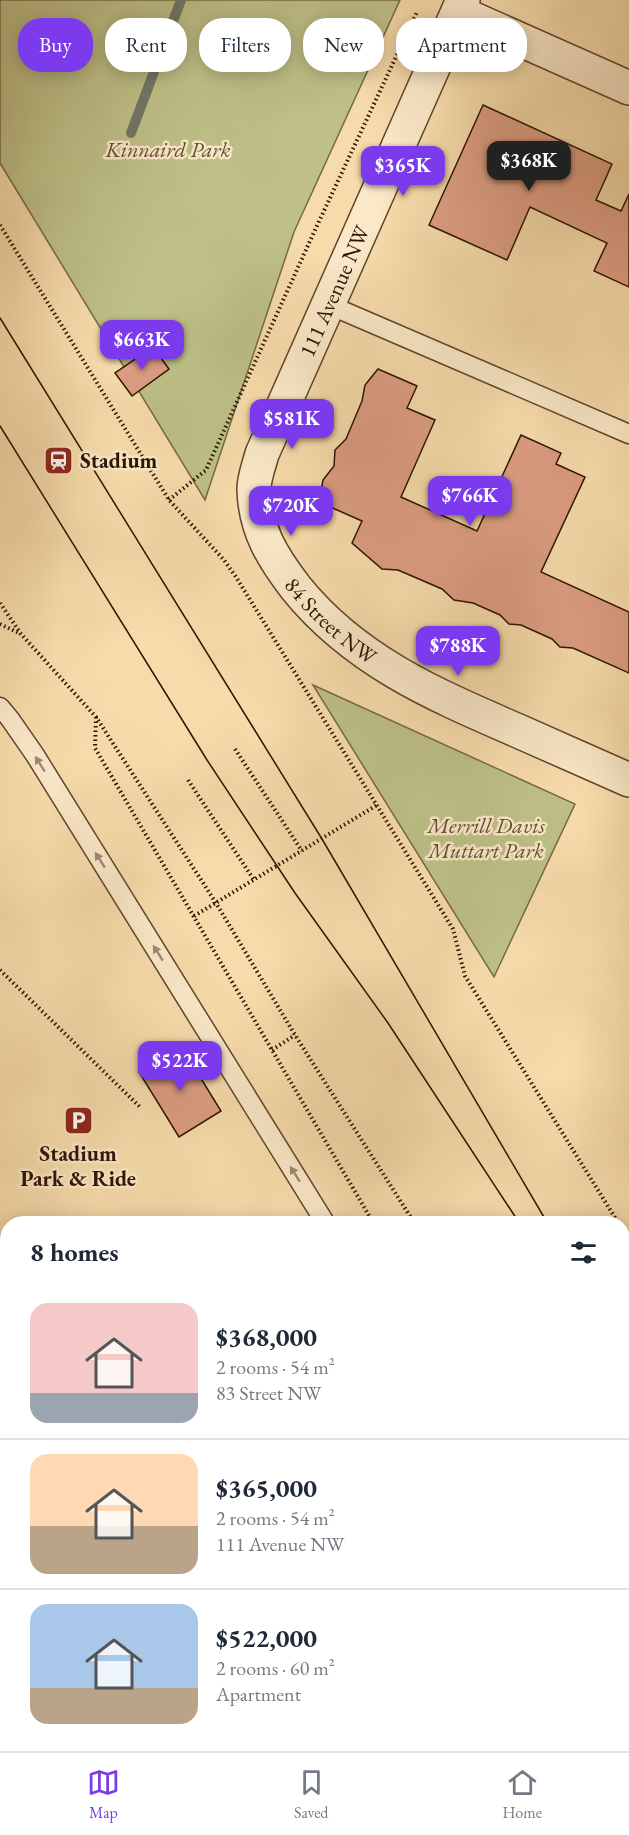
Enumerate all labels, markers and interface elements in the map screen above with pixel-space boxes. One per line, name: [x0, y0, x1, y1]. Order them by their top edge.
chip: Buy: [18, 18, 93, 72]
chip: Rent: [105, 18, 187, 72]
chip: Filters: [199, 18, 291, 72]
chip: New: [303, 18, 384, 72]
chip: Apartment: [396, 18, 527, 72]
park label: Kinnaird Park: [104, 135, 231, 164]
pin: $368K: [487, 141, 571, 192]
pin: $365K: [361, 146, 445, 197]
text: $368K: [501, 147, 557, 173]
text: $365K: [375, 152, 431, 178]
street label: 111 Avenue NW: [292, 220, 377, 362]
pin: $663K: [100, 320, 184, 371]
text: $663K: [114, 326, 170, 352]
pin: $581K: [250, 399, 334, 450]
text: $581K: [264, 405, 320, 431]
station icon: Stadium: [43, 444, 75, 476]
place label: Stadium: [80, 446, 158, 475]
pin: $766K: [428, 476, 512, 527]
text: $766K: [442, 482, 498, 508]
pin: $720K: [249, 486, 333, 537]
text: $720K: [263, 492, 319, 518]
street label: 84 Street NW: [278, 571, 383, 671]
pin: $788K: [416, 626, 500, 677]
text: $788K: [430, 632, 486, 658]
one-way arrow: [35, 756, 46, 772]
park label: Merrill Davis Muttart Park: [425, 811, 546, 865]
one-way arrow: [94, 851, 105, 868]
one-way arrow: [153, 945, 164, 961]
pin: $522K: [138, 1041, 222, 1092]
text: $522K: [152, 1047, 208, 1073]
parking icon: Stadium Park & Ride: [62, 1105, 94, 1137]
place label: Stadium Park & Ride: [20, 1139, 136, 1193]
one-way arrow: [290, 1166, 301, 1182]
text: 8 homes: [30, 1235, 119, 1269]
icon: filters: [567, 1236, 600, 1269]
text: $368,000: [216, 1320, 317, 1354]
icon: home: [78, 1327, 150, 1399]
text: 2 rooms · 54 m²: [216, 1354, 335, 1380]
text: 83 Street NW: [216, 1380, 321, 1406]
text: $365,000: [216, 1471, 317, 1505]
icon: home: [78, 1478, 150, 1550]
text: 2 rooms · 54 m²: [216, 1505, 335, 1531]
text: 111 Avenue NW: [216, 1531, 344, 1557]
text: $522,000: [216, 1621, 317, 1655]
icon: home: [78, 1628, 150, 1700]
text: 2 rooms · 60 m²: [216, 1655, 335, 1681]
text: Apartment: [216, 1681, 301, 1707]
tab: Map: [87, 1766, 120, 1823]
tab: Saved: [294, 1766, 328, 1823]
tab: Home: [502, 1766, 542, 1823]

